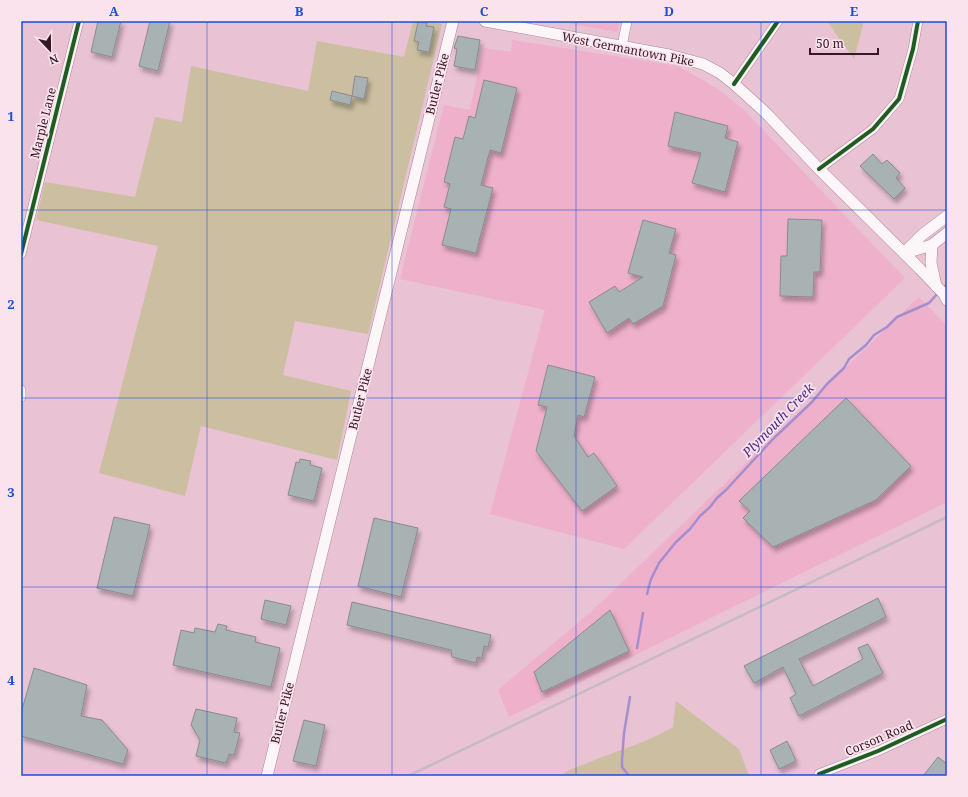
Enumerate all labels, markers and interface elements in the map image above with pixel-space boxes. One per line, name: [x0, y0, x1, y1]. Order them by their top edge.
text: A: [109, 2, 119, 20]
text: B: [295, 2, 304, 20]
text: C: [480, 2, 489, 20]
text: D: [664, 2, 674, 20]
text: E: [850, 2, 859, 20]
street label: West Germantown Pike: [561, 28, 695, 70]
north arrow: [30, 30, 70, 70]
scale bar: [810, 30, 878, 56]
text: 50 m: [816, 35, 844, 52]
text: N: [47, 51, 61, 68]
street label: Butler Pike: [421, 51, 453, 117]
street label: Marple Lane: [26, 86, 60, 160]
text: 1: [7, 107, 15, 125]
text: 2: [7, 295, 15, 313]
street label: Butler Pike: [344, 366, 376, 432]
water label: Plymouth Creek: [738, 379, 818, 461]
text: 3: [7, 483, 15, 501]
text: 4: [7, 671, 15, 689]
street label: Butler Pike: [266, 680, 298, 746]
street label: Corson Road: [843, 716, 916, 760]

